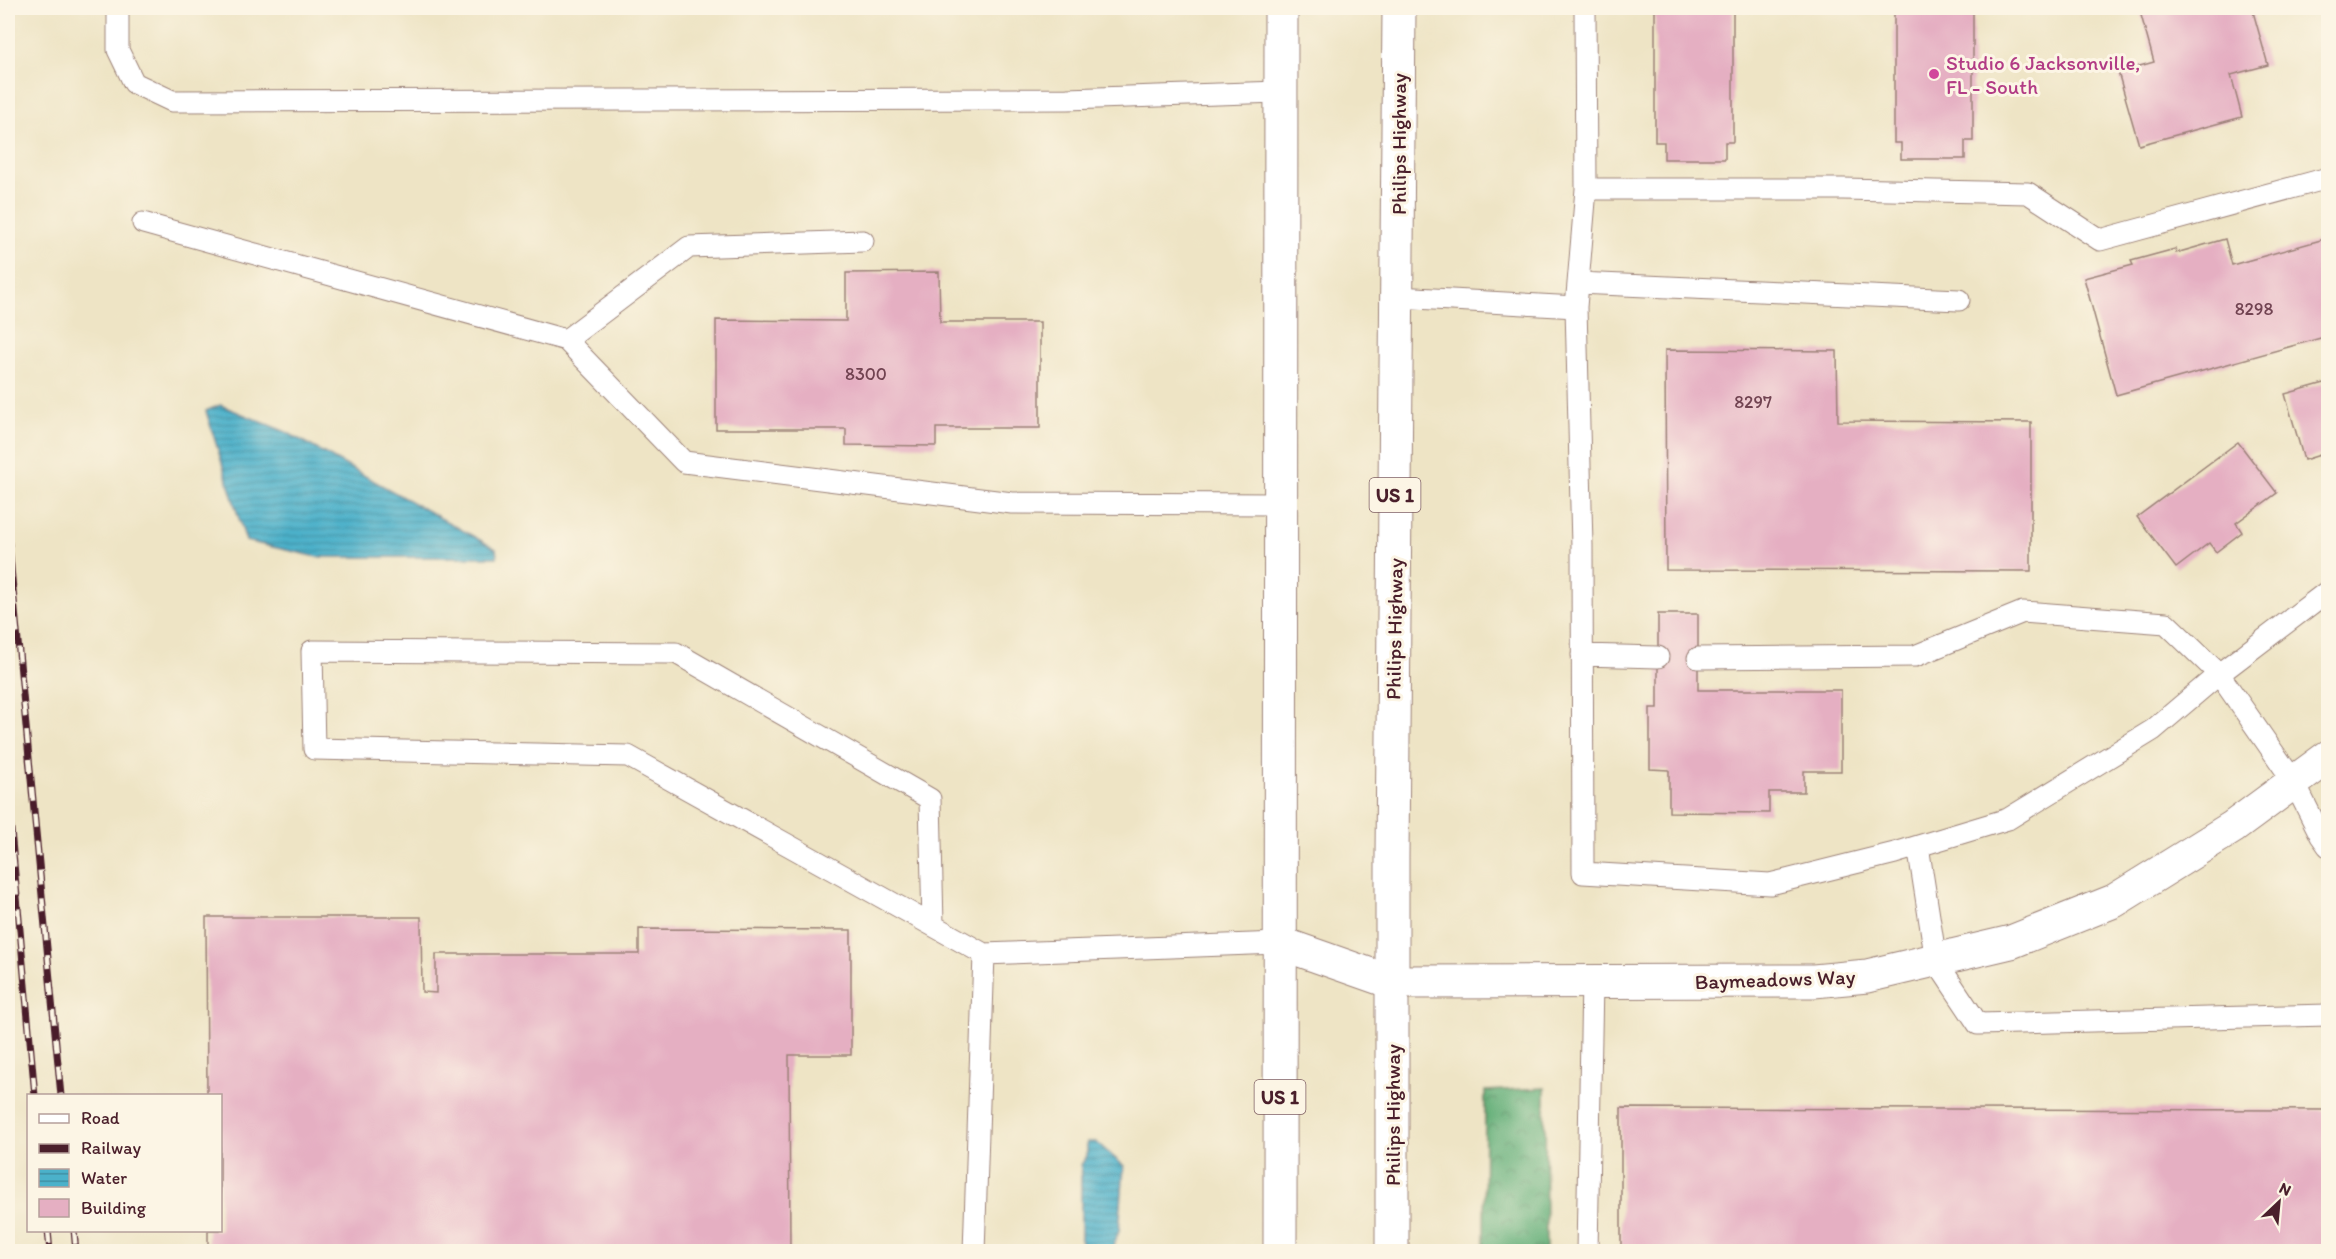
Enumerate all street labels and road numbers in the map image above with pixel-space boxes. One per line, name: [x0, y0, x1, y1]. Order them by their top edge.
street label: Philips Highway: [1386, 73, 1411, 215]
road number: US 1: [1370, 478, 1420, 512]
street label: Philips Highway: [1380, 558, 1408, 700]
street label: Baymeadows Way: [1694, 964, 1856, 994]
street label: Philips Highway: [1380, 1044, 1405, 1186]
road number: US 1: [1254, 1080, 1306, 1114]

